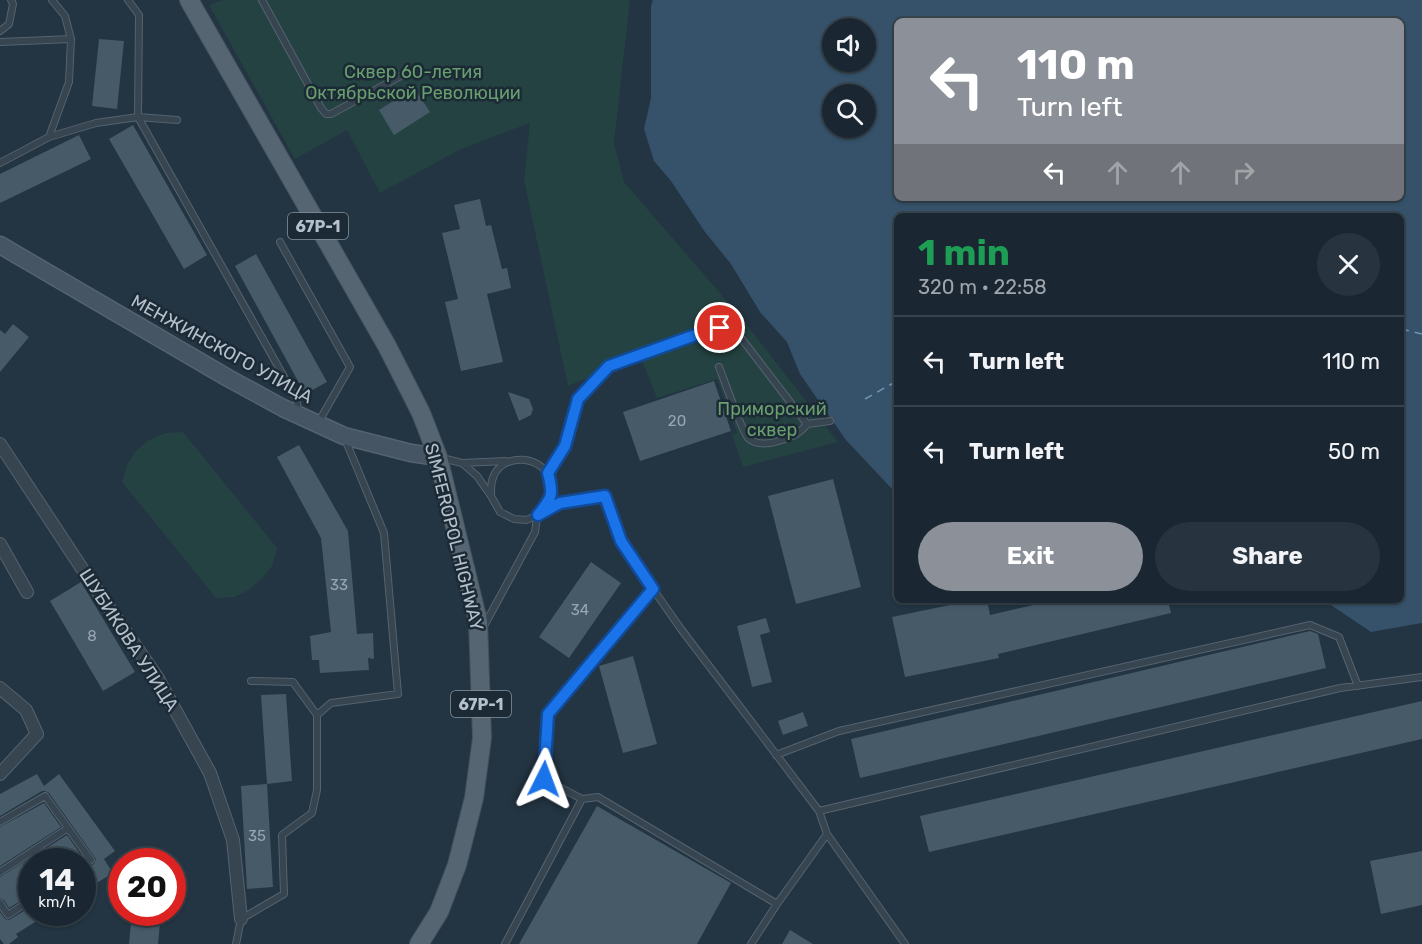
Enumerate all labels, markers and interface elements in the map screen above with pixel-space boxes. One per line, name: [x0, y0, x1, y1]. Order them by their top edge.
map controls: [822, 18, 876, 138]
button: sound: [822, 18, 876, 72]
text: 110 m: [1017, 40, 1135, 90]
icon: left: [918, 42, 996, 120]
park label: Сквер 60-летия Октябрьской Революции: [305, 61, 521, 104]
button: search: [822, 84, 876, 138]
text: Turn left: [1017, 91, 1122, 123]
icon: left: [1038, 156, 1071, 189]
icon: ahead: [1101, 156, 1134, 189]
icon: ahead: [1164, 156, 1197, 189]
icon: right: [1227, 156, 1260, 189]
road number: 67Р-1: [288, 213, 348, 239]
text: 1 min: [918, 231, 1010, 274]
button: close: [1317, 233, 1380, 296]
text: 320 m · 22:58: [918, 275, 1047, 299]
street label: МЕНЖИНСКОГО УЛИЦА: [127, 290, 317, 408]
pin: [694, 302, 745, 353]
icon: arrive: [703, 311, 736, 344]
icon: left: [918, 345, 951, 378]
text: Turn left: [969, 348, 1064, 375]
text: 110 m: [1322, 348, 1380, 375]
park label: Приморский сквер: [717, 398, 827, 441]
house number: 20: [668, 412, 686, 430]
icon: left: [918, 435, 951, 468]
text: Turn left: [969, 438, 1064, 465]
text: 50 m: [1328, 438, 1380, 465]
street label: SIMFEROPOL HIGHWAY: [420, 441, 488, 634]
button: Exit: [918, 522, 1143, 591]
button: Share: [1155, 522, 1380, 591]
street label: ШУБИКОВА УЛИЦА: [75, 565, 183, 715]
house number: 33: [330, 576, 348, 594]
house number: 34: [571, 601, 589, 619]
house number: 8: [87, 627, 97, 645]
road number: 67Р-1: [451, 691, 511, 717]
position arrow: [512, 747, 576, 811]
house number: 35: [248, 827, 266, 845]
speed limit sign: 20: [108, 848, 186, 926]
text: 14: [39, 862, 75, 898]
text: km/h: [38, 893, 76, 911]

